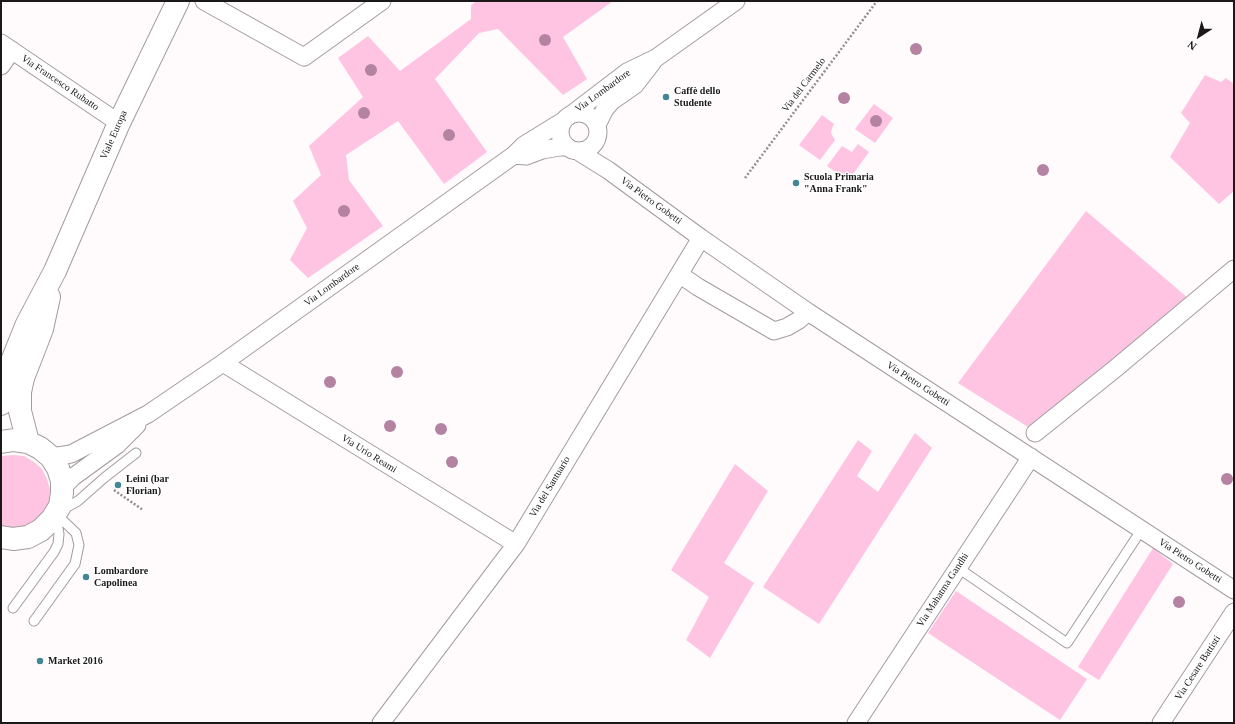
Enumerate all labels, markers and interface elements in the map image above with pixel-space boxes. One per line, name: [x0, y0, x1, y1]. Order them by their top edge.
north arrow: [1179, 16, 1219, 56]
text: N: [1185, 39, 1199, 53]
street label: Via Francesco Rubatto: [19, 53, 101, 113]
street label: Via del Carmelo: [780, 55, 828, 115]
street label: Via Lombardore: [573, 67, 633, 115]
place label: Caffè dello Studente: [674, 85, 720, 108]
marker: Caffè dello Studente: [661, 92, 671, 102]
street label: Viale Europa: [98, 109, 130, 161]
place label: Scuola Primaria "Anna Frank": [804, 171, 874, 194]
street label: Via Pietro Gobetti: [618, 175, 684, 227]
marker: Scuola Primaria "Anna Frank": [791, 178, 801, 188]
street label: Via Lombardore: [302, 261, 362, 309]
street label: Via Pietro Gobetti: [884, 359, 952, 409]
street label: Via Urio Reami: [339, 432, 399, 476]
street label: Via del Santuario: [527, 454, 573, 520]
place label: Leini (bar Florian): [126, 473, 169, 496]
marker: Leini (bar Florian): [113, 480, 123, 490]
street label: Via Pietro Gobetti: [1156, 536, 1224, 586]
street label: Via Mahatma Gandhi: [915, 551, 971, 629]
place label: Lombardore Capolinea: [94, 565, 148, 588]
marker: Lombardore Capolinea: [81, 572, 91, 582]
street label: Via Cesare Battisti: [1173, 633, 1223, 703]
place label: Market 2016: [48, 655, 103, 667]
marker: Market 2016: [35, 656, 45, 666]

